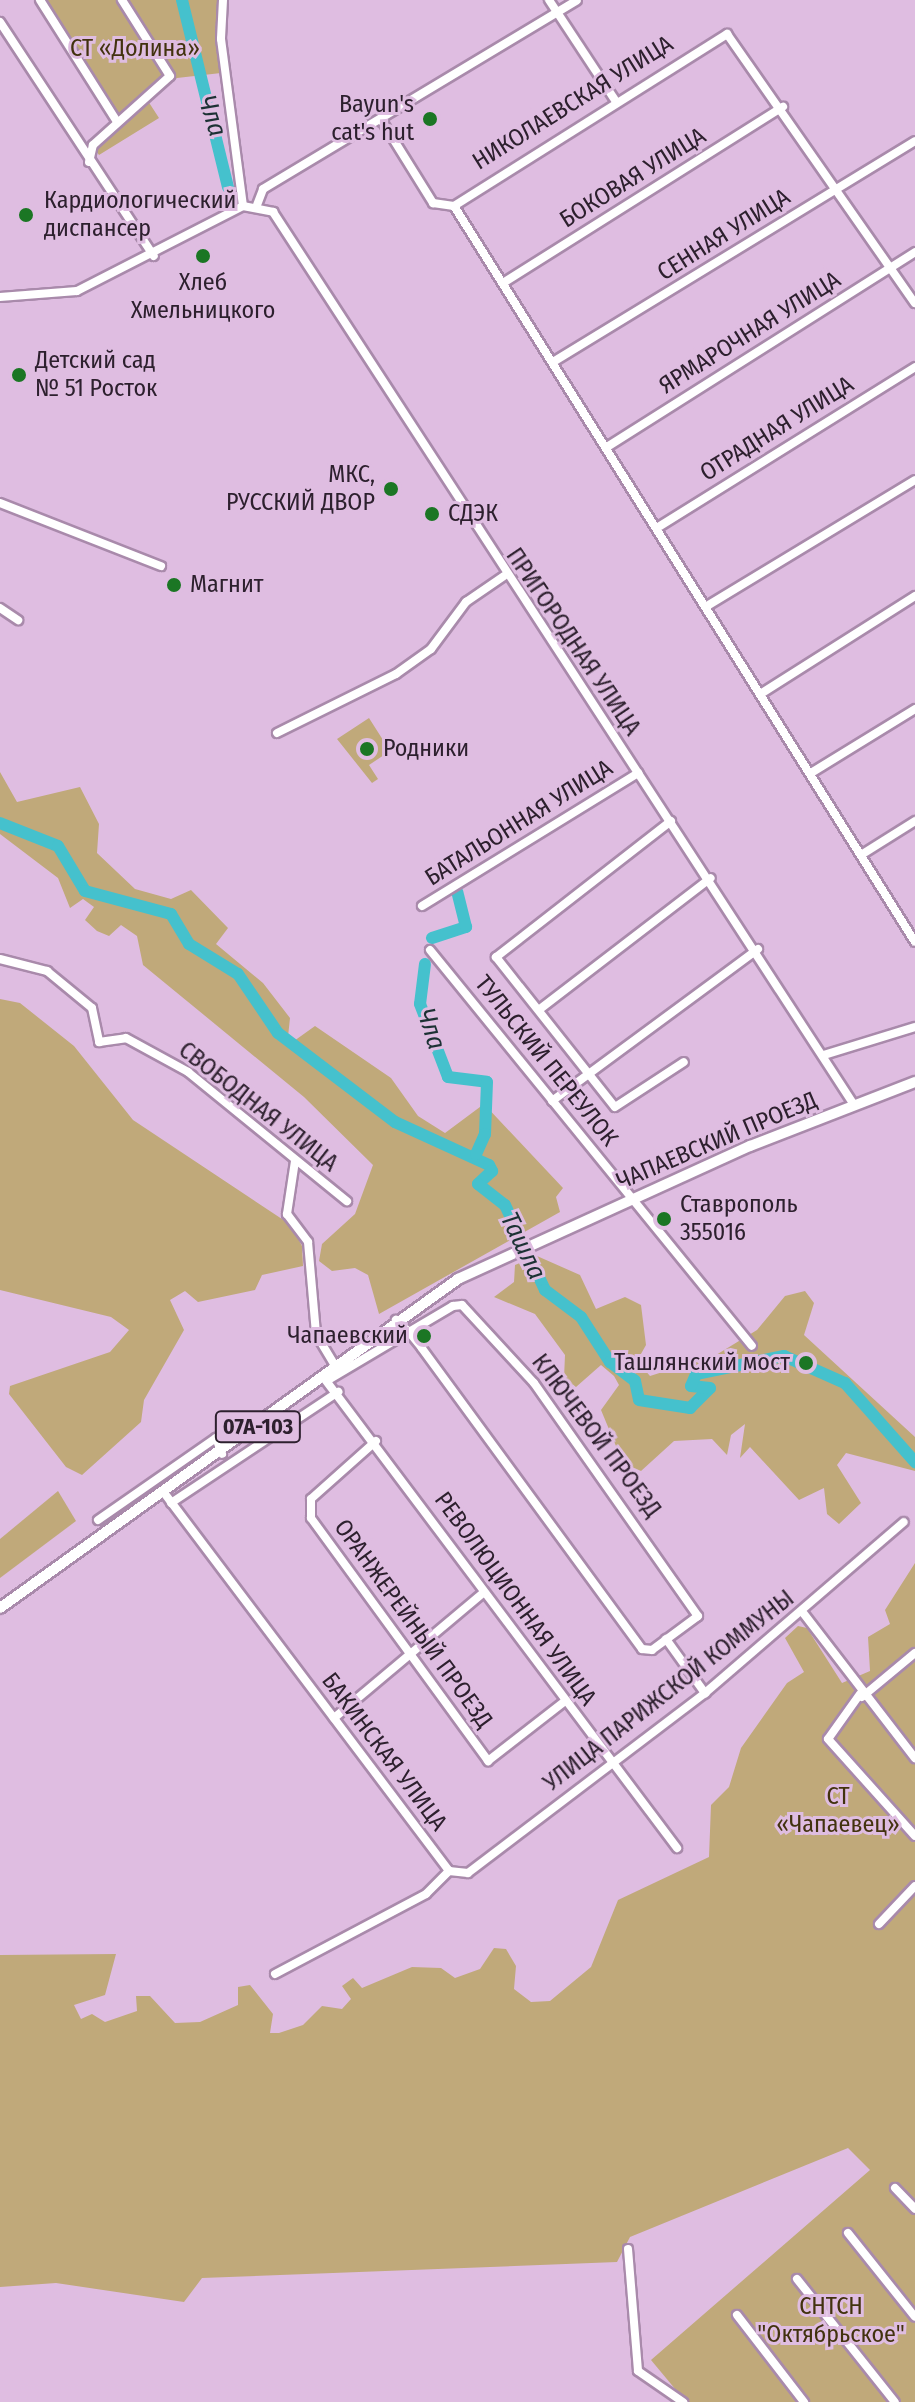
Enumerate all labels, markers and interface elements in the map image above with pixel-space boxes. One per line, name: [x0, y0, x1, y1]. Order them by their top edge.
street label: НИКОЛАЕВСКАЯ УЛИЦА: [468, 30, 678, 176]
park label: СТ «Долина»: [70, 35, 200, 63]
place label: Bayun's cat's hut: [331, 91, 414, 147]
water label: Чла: [191, 92, 233, 140]
marker: Bayun's cat's hut: [421, 110, 439, 128]
street label: БОКОВАЯ УЛИЦА: [555, 122, 711, 234]
street label: СЕННАЯ УЛИЦА: [652, 183, 796, 287]
place label: Кардиологический диспансер: [44, 187, 236, 243]
marker: Кардиологический диспансер: [15, 204, 37, 226]
marker: Хлеб Хмельницкого: [194, 247, 212, 265]
street label: ЯРМАРОЧНАЯ УЛИЦА: [654, 266, 846, 400]
place label: Хлеб Хмельницкого: [131, 269, 275, 325]
place label: Детский сад № 51 Росток: [35, 347, 157, 403]
marker: Детский сад № 51 Росток: [10, 366, 28, 384]
street label: ОТРАДНАЯ УЛИЦА: [695, 370, 859, 488]
place label: МКС, РУССКИЙ ДВОР: [226, 461, 375, 517]
marker: МКС, РУССКИЙ ДВОР: [382, 480, 400, 498]
place label: СДЭК: [448, 500, 498, 528]
marker: СДЭК: [423, 505, 441, 523]
street label: ПРИГОРОДНАЯ УЛИЦА: [500, 543, 646, 741]
place label: Магнит: [190, 571, 264, 599]
marker: Магнит: [165, 576, 183, 594]
place label: Родники: [383, 735, 469, 763]
marker: Родники: [358, 740, 376, 758]
street label: БАТАЛЬОННАЯ УЛИЦА: [420, 754, 618, 892]
street label: ТУЛЬСКИЙ ПЕРЕУЛОК: [468, 970, 624, 1152]
water label: Чла: [410, 1005, 452, 1053]
street label: СВОБОДНАЯ УЛИЦА: [173, 1036, 343, 1178]
street label: ЧАПАЕВСКИЙ ПРОЕЗД: [613, 1086, 821, 1196]
place label: Ставрополь 355016: [680, 1191, 798, 1247]
water label: Ташла: [493, 1207, 553, 1285]
marker: Ставрополь 355016: [655, 1210, 673, 1228]
place label: Чапаевский: [287, 1322, 408, 1350]
marker: Чапаевский: [415, 1327, 433, 1345]
street label: КЛЮЧЕВОЙ ПРОЕЗД: [525, 1349, 667, 1523]
place label: Ташлянский мост: [614, 1349, 790, 1377]
marker: Ташлянский мост: [797, 1354, 815, 1372]
road number: 07А-103: [214, 1409, 302, 1445]
street label: РЕВОЛЮЦИОННАЯ УЛИЦА: [428, 1487, 602, 1711]
street label: ОРАНЖЕРЕЙНЫЙ ПРОЕЗД: [328, 1514, 498, 1734]
street label: УЛИЦА ПАРИЖСКОЙ КОММУНЫ: [538, 1584, 800, 1798]
street label: БАКИНСКАЯ УЛИЦА: [315, 1667, 453, 1837]
park label: СТ «Чапаевец»: [776, 1783, 900, 1839]
park label: СНТСН "Октябрьское": [757, 2293, 905, 2349]

